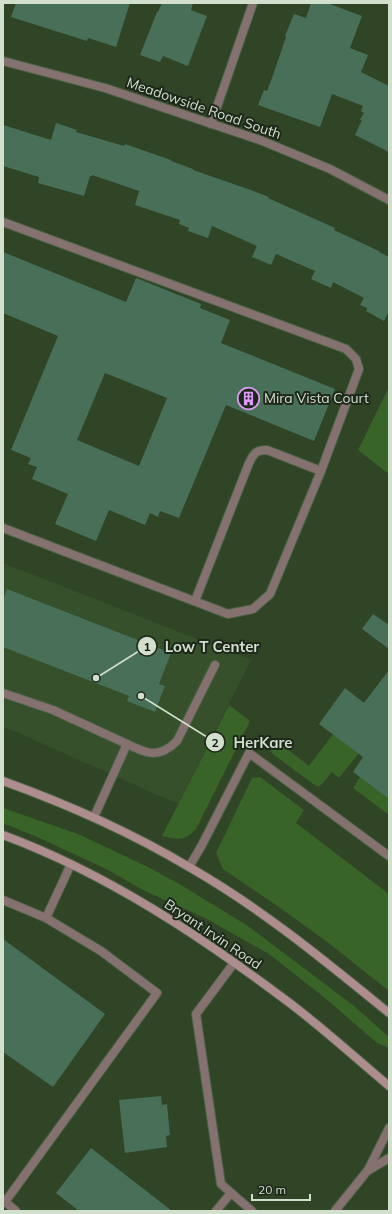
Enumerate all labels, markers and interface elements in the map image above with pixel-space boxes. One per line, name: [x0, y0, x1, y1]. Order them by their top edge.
street label: Meadowside Road South: [124, 73, 284, 143]
building icon: Mira Vista Court: [236, 385, 262, 411]
place label: Mira Vista Court: [264, 389, 369, 407]
callout: Low T Center: [137, 633, 267, 660]
text: Low T Center: [165, 637, 259, 656]
text: 1: [143, 639, 151, 654]
callout: HerKare: [205, 729, 300, 756]
text: HerKare: [233, 733, 293, 752]
text: 2: [211, 735, 219, 750]
street label: Bryant Irvin Road: [161, 895, 265, 973]
scale bar: [252, 1176, 310, 1202]
text: 20 m: [258, 1182, 286, 1197]

